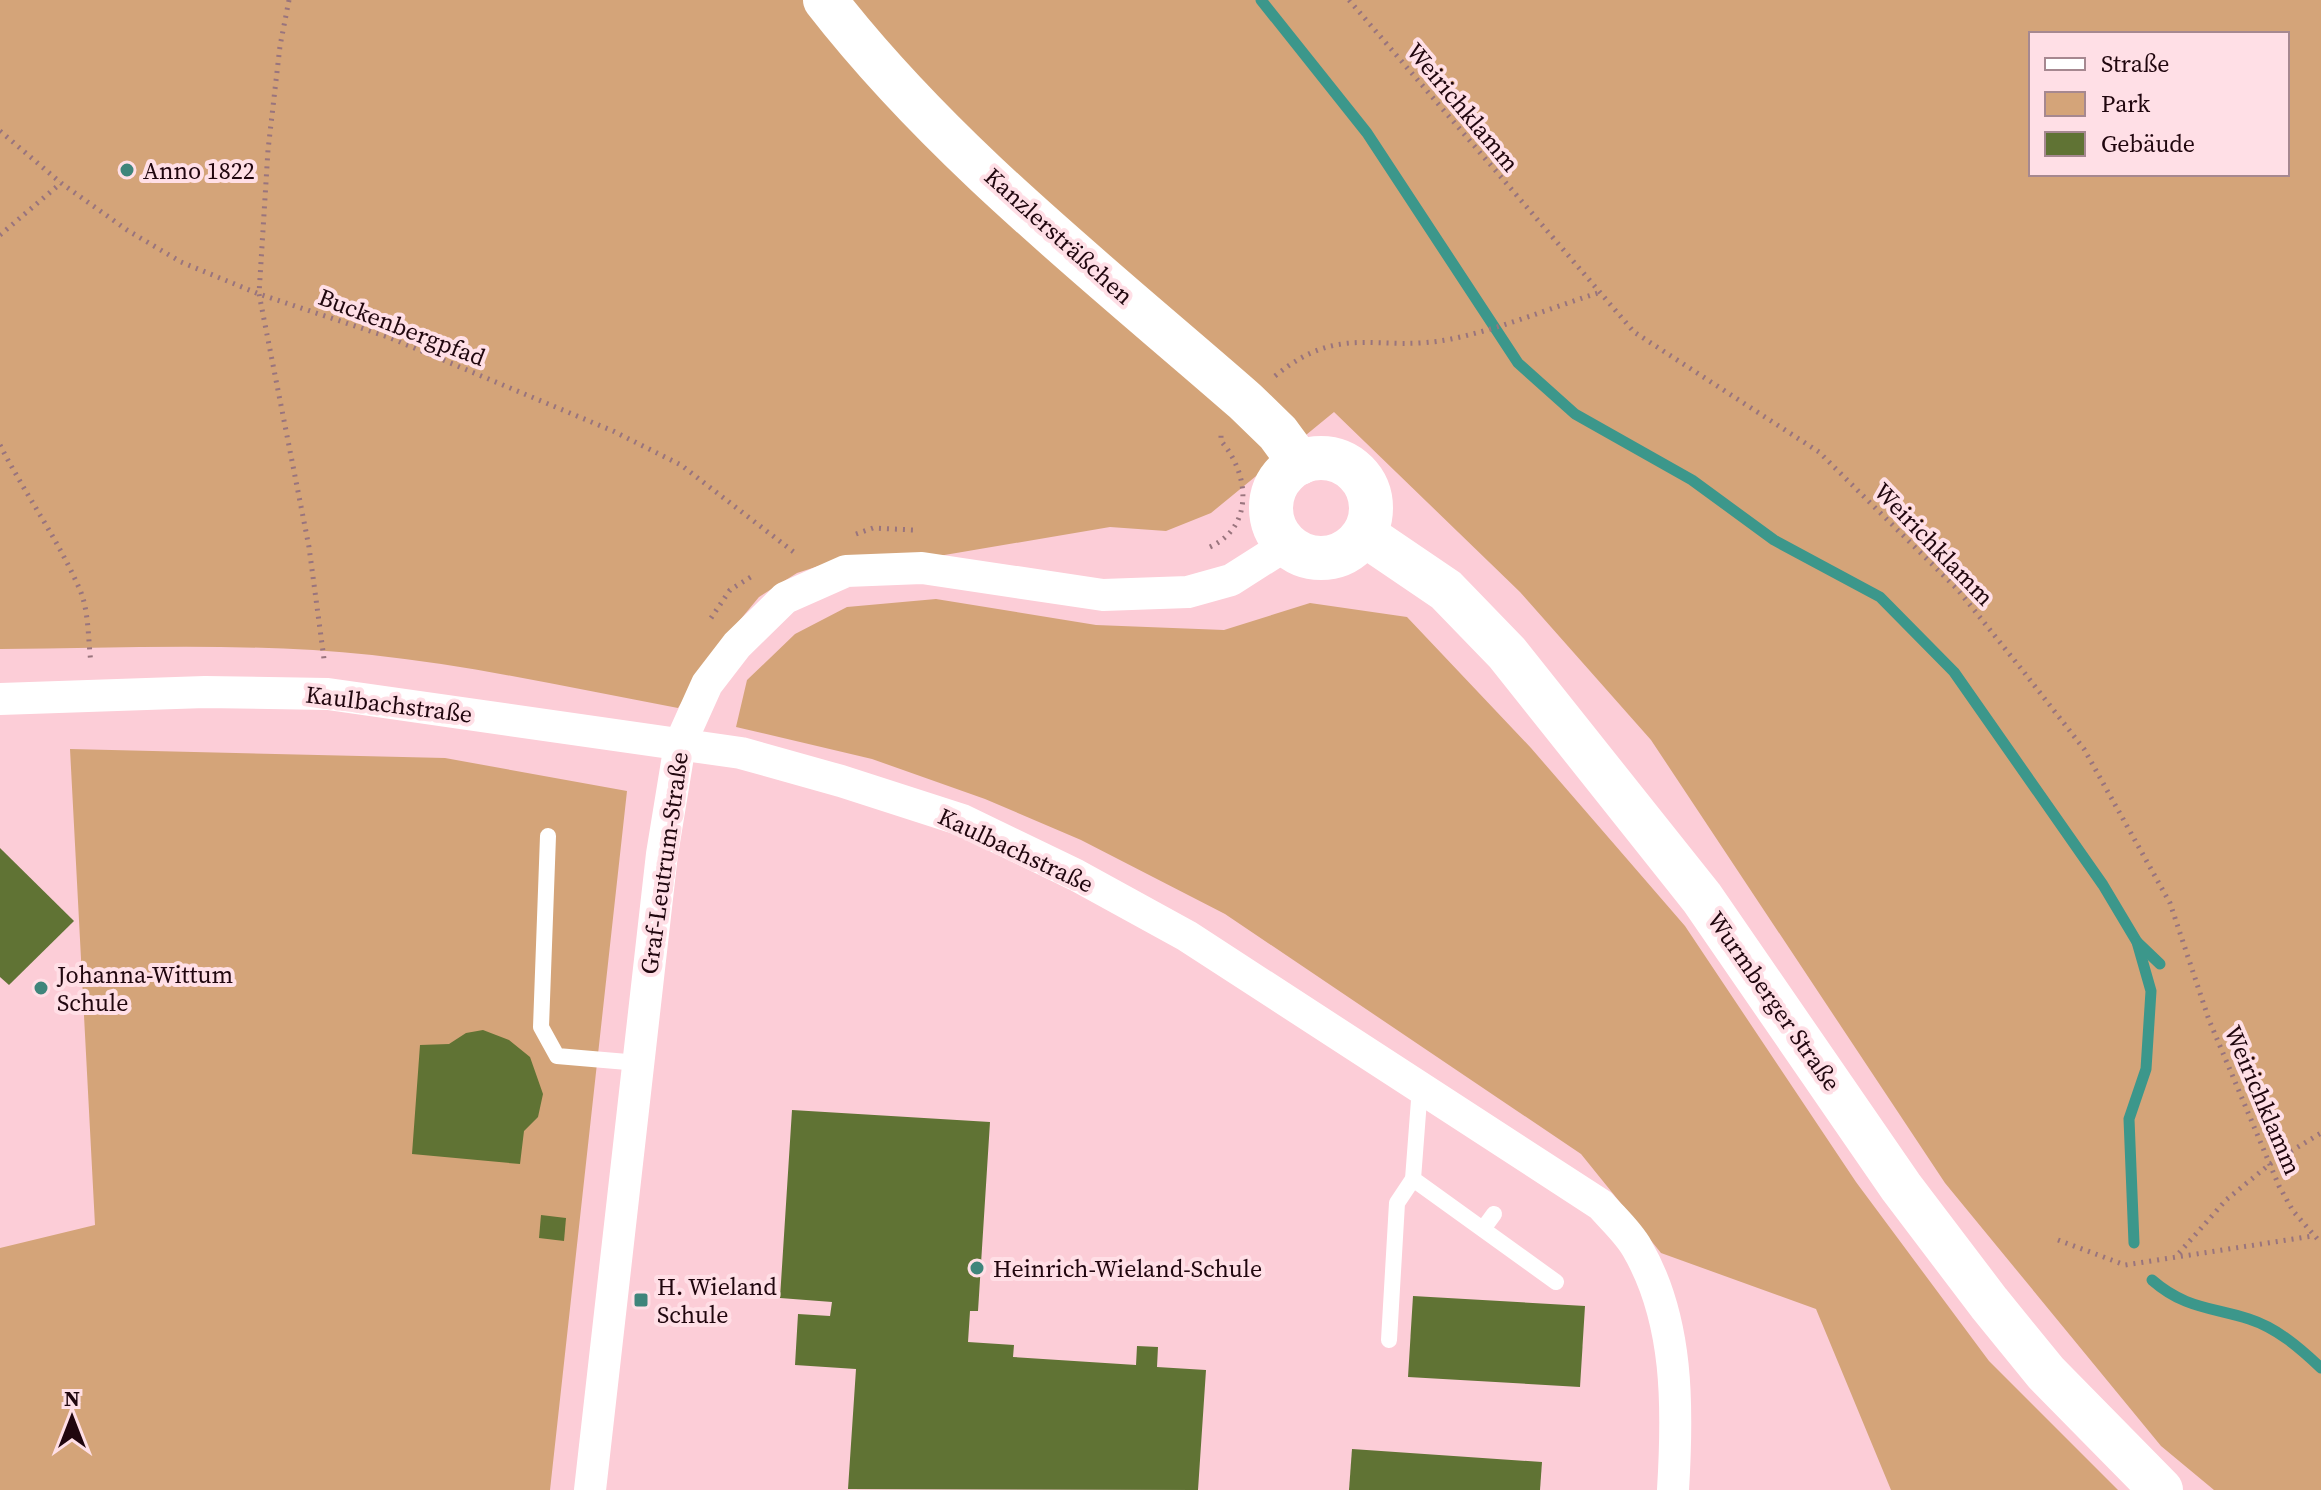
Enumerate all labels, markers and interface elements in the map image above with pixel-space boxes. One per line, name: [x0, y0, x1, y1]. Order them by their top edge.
legend: [2029, 32, 2289, 176]
street label: Weirichklamm: [1399, 35, 1527, 179]
text: Straße: [2101, 47, 2169, 80]
text: Park: [2101, 87, 2151, 120]
text: Gebäude: [2101, 127, 2195, 160]
place label: Anno 1822: [143, 154, 255, 187]
street label: Kanzlersträßchen: [977, 160, 1141, 312]
marker: Anno 1822: [118, 161, 136, 179]
street label: Buckenbergpfad: [314, 280, 490, 374]
street label: Weirichklamm: [1867, 475, 2001, 613]
street label: Kaulbachstraße: [304, 677, 474, 731]
street label: Graf-Leutrum-Straße: [632, 750, 696, 976]
street label: Kaulbachstraße: [933, 800, 1099, 900]
street label: Wurmberger Straße: [1700, 905, 1848, 1097]
place label: Johanna-Wittum Schule: [56, 958, 233, 1019]
marker: Johanna-Wittum Schule: [32, 979, 50, 997]
street label: Weirichklamm: [2217, 1020, 2309, 1180]
place label: Heinrich-Wieland-Schule: [993, 1252, 1262, 1285]
marker: Heinrich-Wieland-Schule: [968, 1259, 986, 1277]
place label: H. Wieland Schule: [657, 1270, 777, 1331]
marker: H. Wieland Schule: [632, 1291, 650, 1309]
north arrow: [32, 1378, 112, 1458]
text: N: [64, 1383, 80, 1413]

